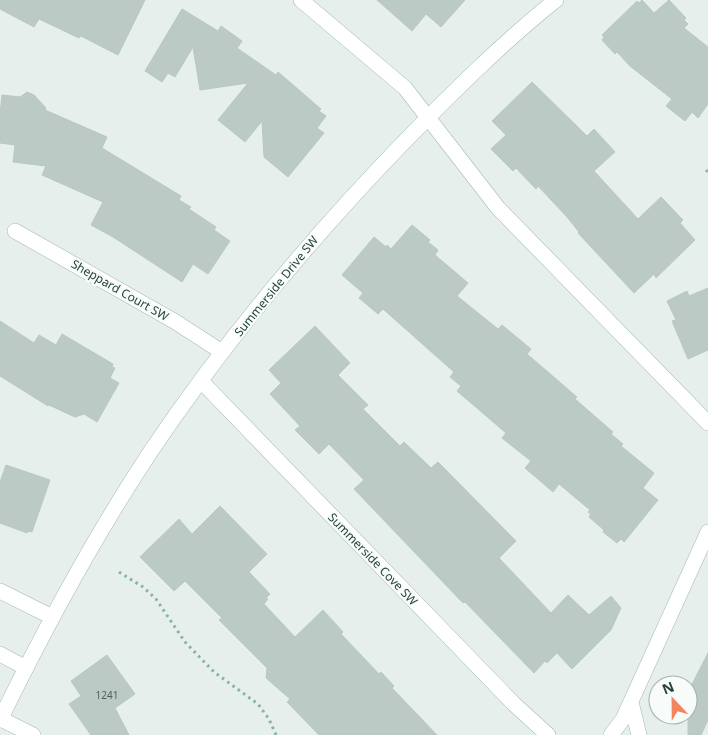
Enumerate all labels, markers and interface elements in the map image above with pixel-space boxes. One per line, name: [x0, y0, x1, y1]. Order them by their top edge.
street label: Summerside Drive SW: [230, 232, 322, 340]
street label: Sheppard Court SW: [68, 255, 172, 325]
street label: Summerside Cove SW: [324, 509, 422, 609]
north arrow: [648, 675, 698, 725]
text: N: [659, 677, 677, 698]
house number: 1241: [96, 688, 118, 702]

